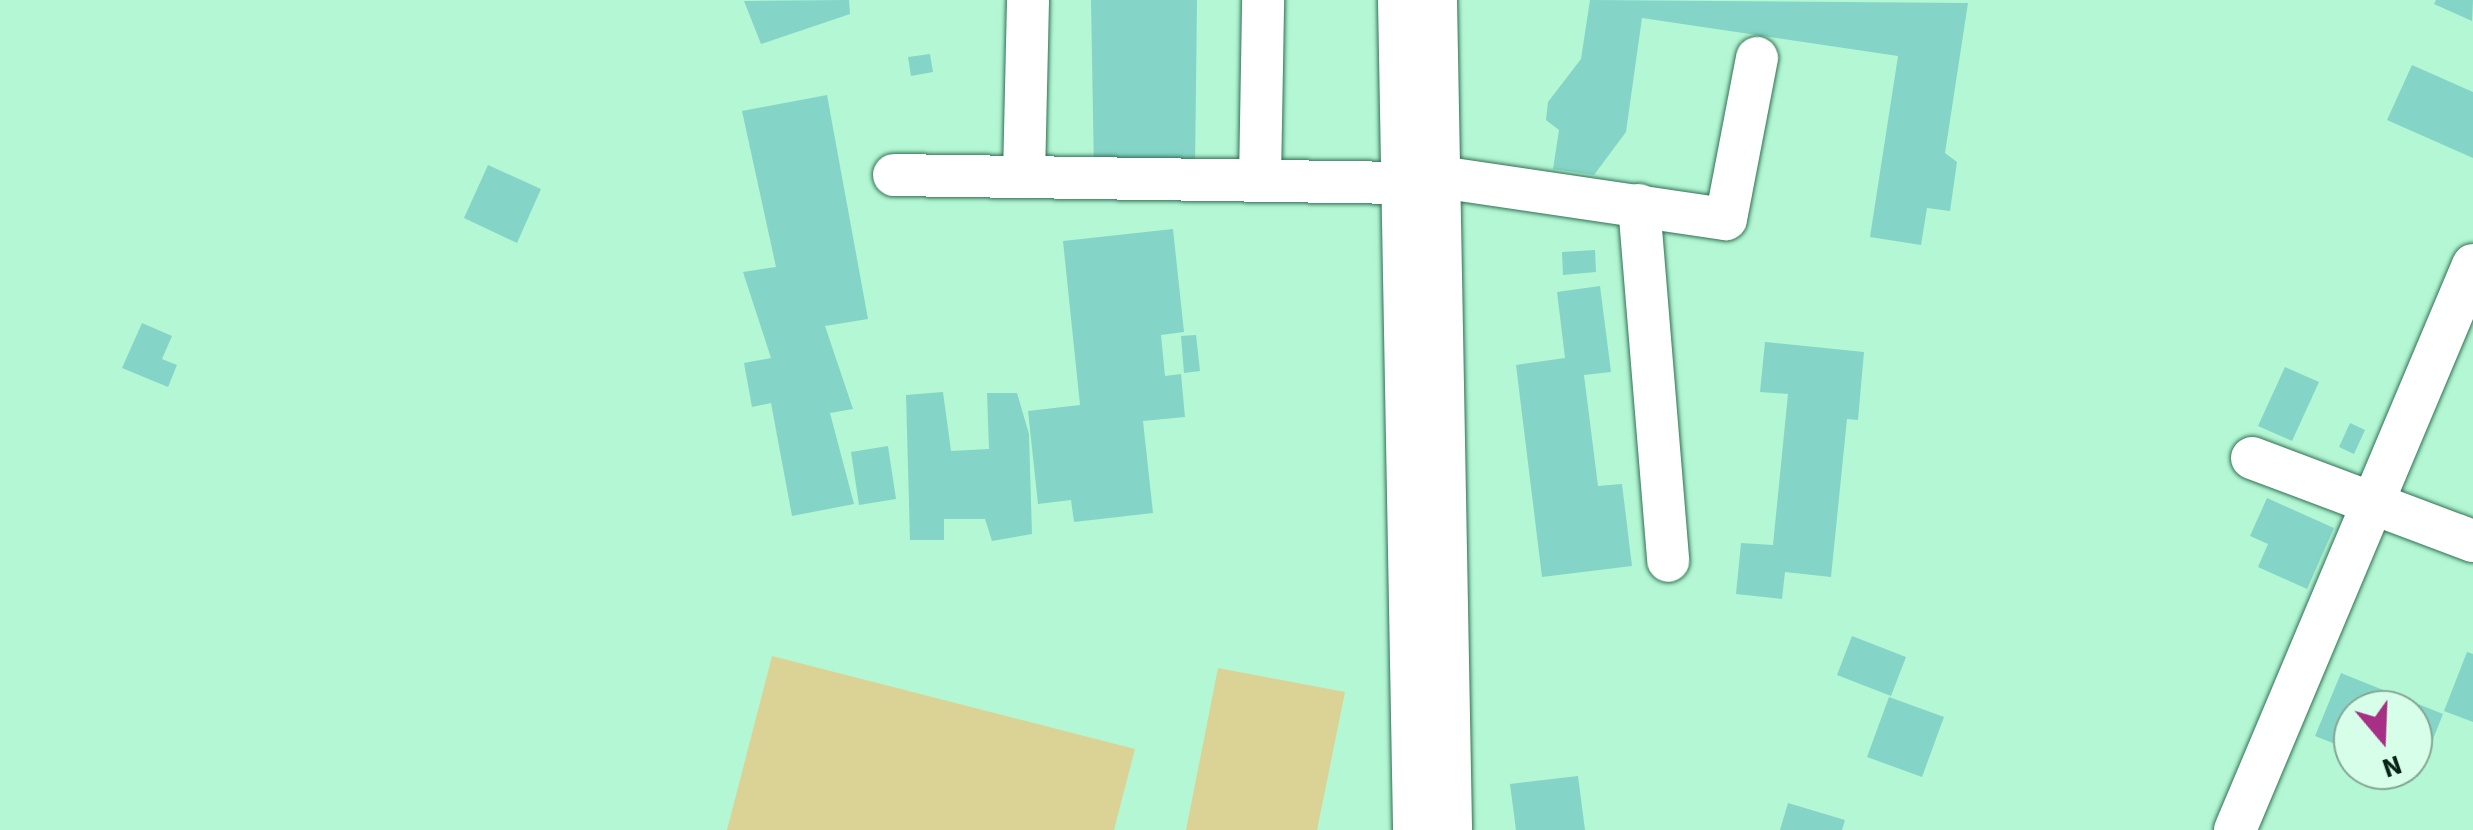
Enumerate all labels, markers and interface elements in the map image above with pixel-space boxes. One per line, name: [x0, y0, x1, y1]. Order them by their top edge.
north arrow: [2333, 690, 2433, 790]
text: N: [2377, 745, 2407, 788]

